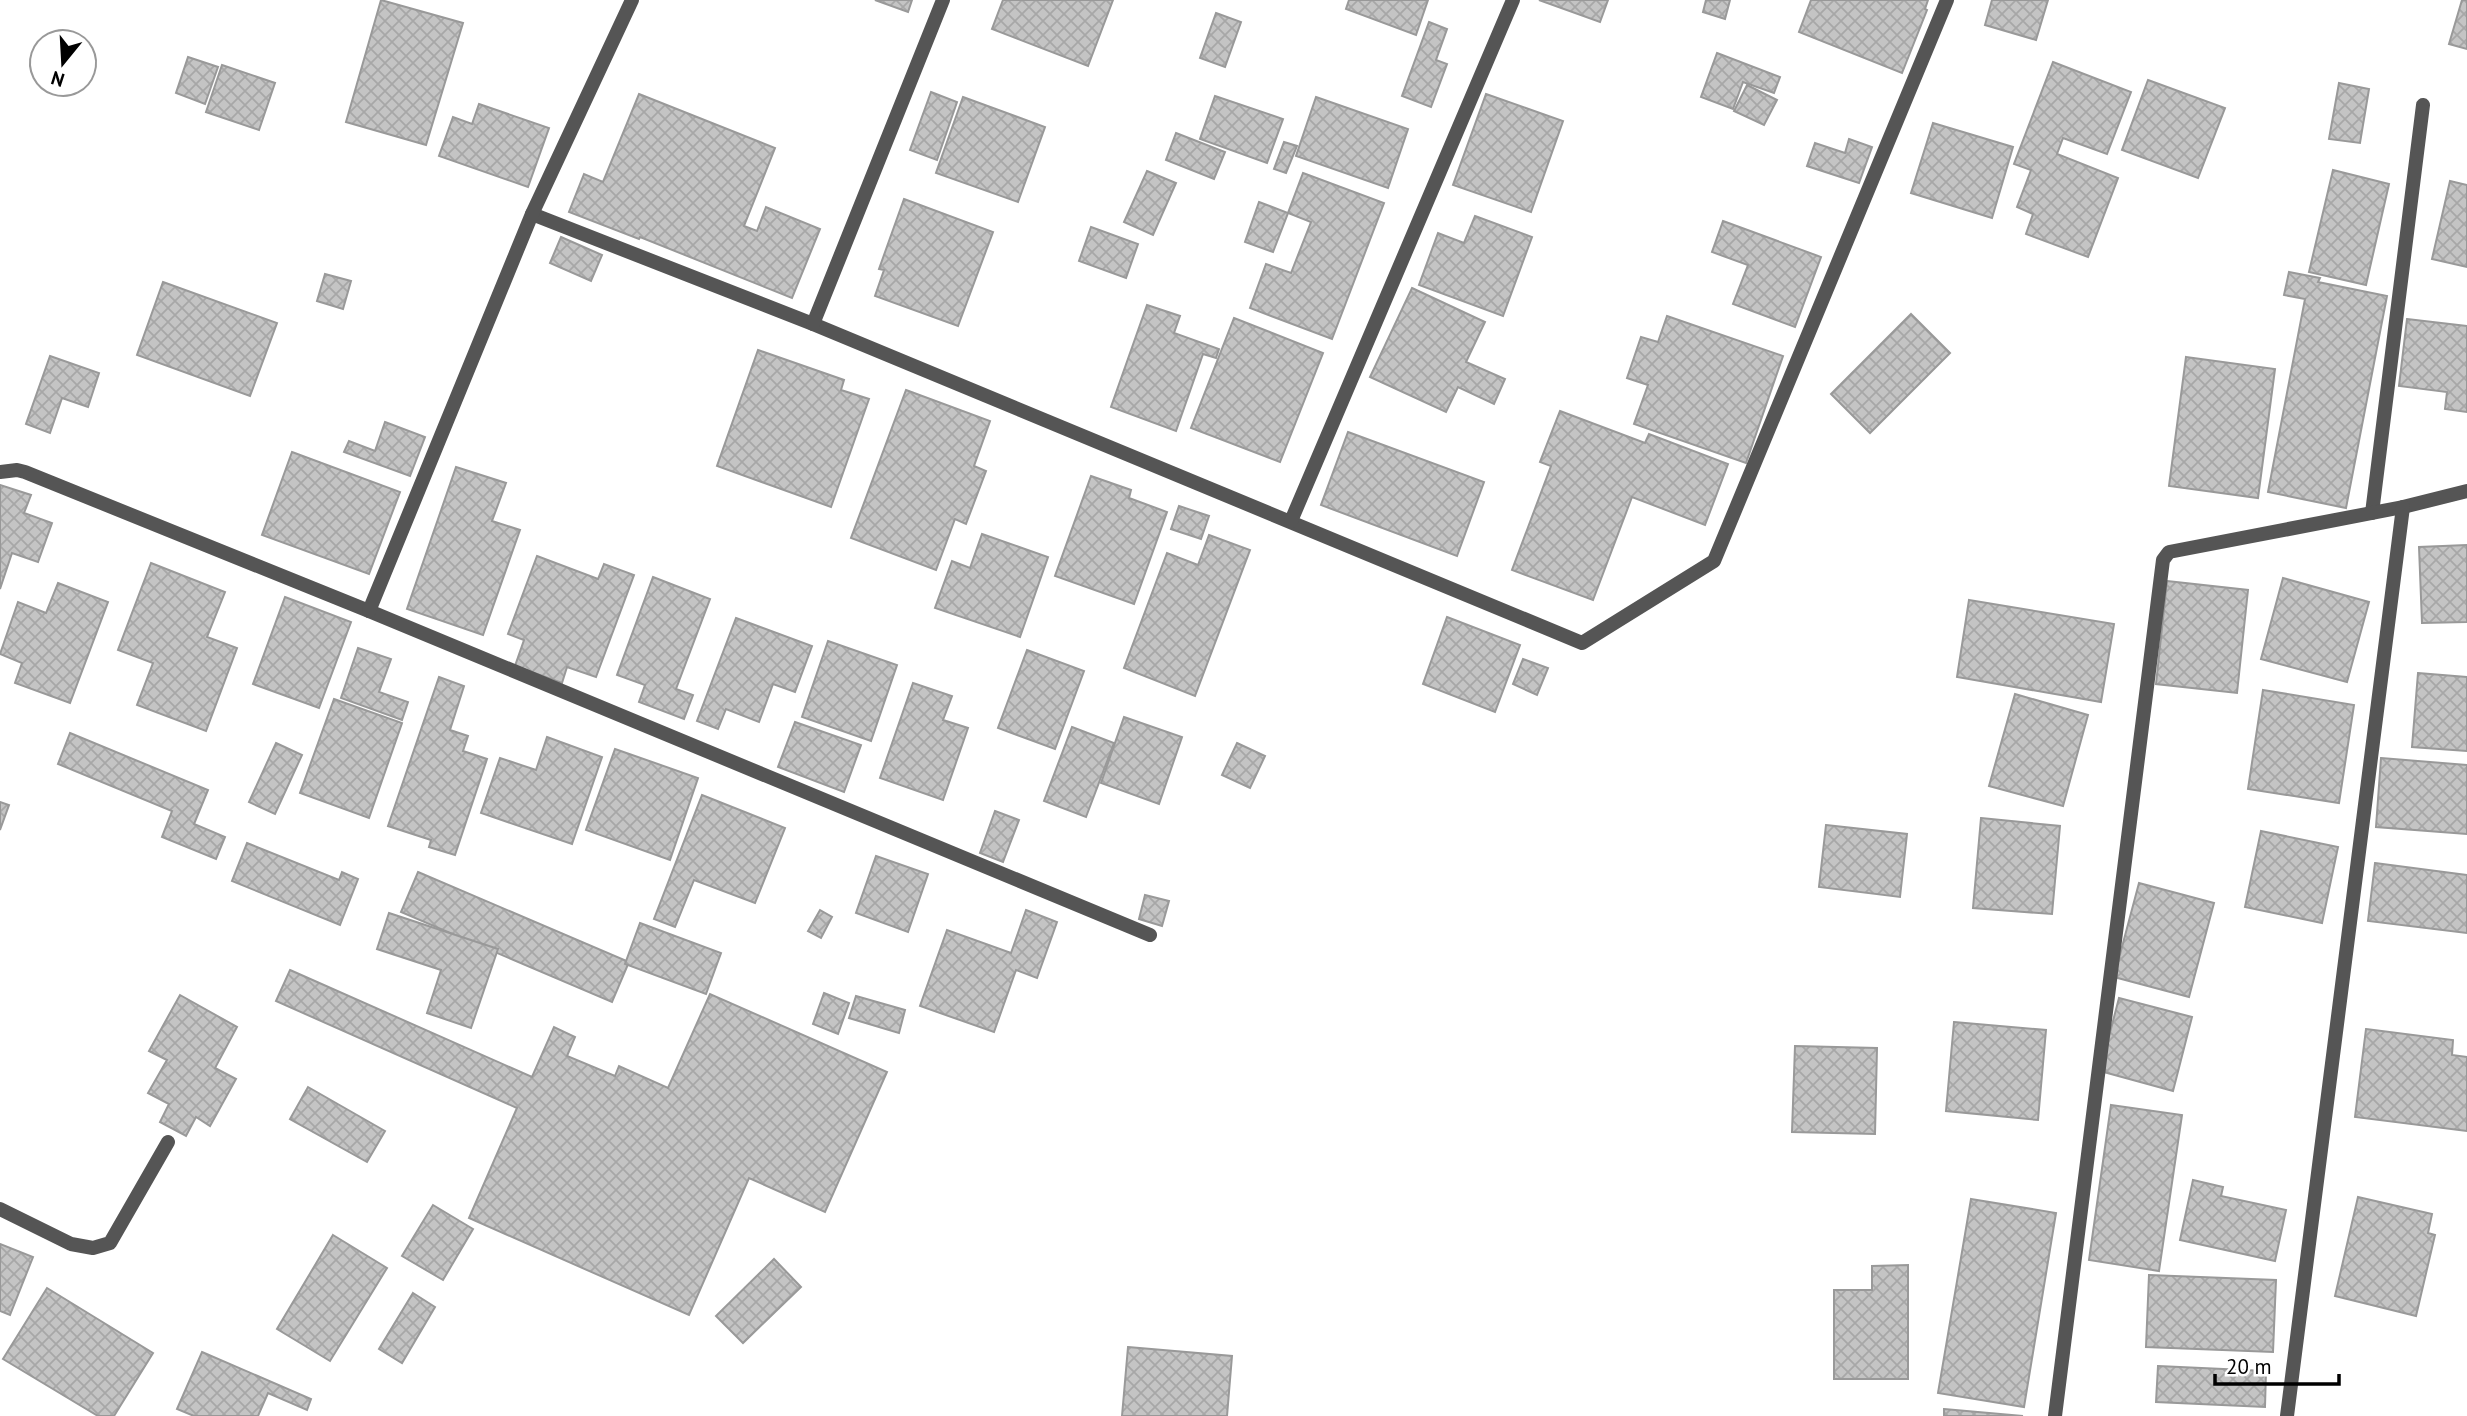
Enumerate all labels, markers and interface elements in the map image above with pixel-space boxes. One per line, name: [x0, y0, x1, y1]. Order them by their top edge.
north arrow: [28, 28, 98, 98]
text: N: [48, 66, 67, 93]
scale bar: [2215, 1342, 2339, 1386]
text: 20 m: [2226, 1353, 2272, 1380]

